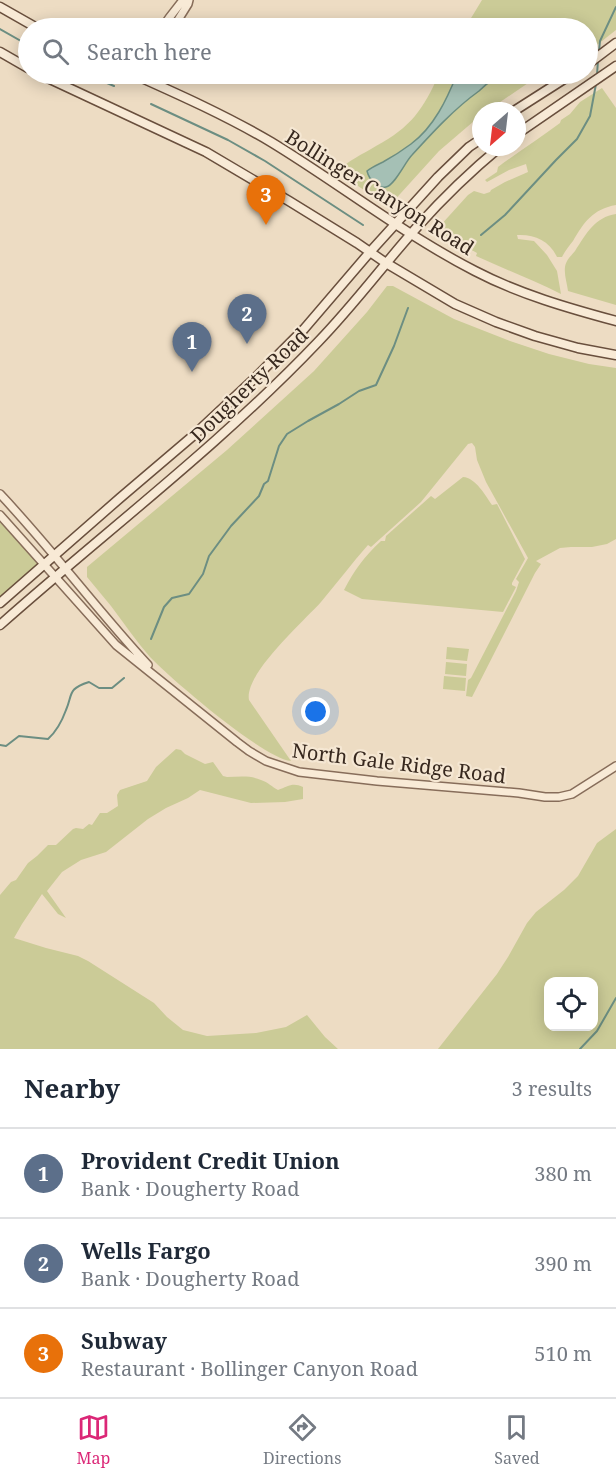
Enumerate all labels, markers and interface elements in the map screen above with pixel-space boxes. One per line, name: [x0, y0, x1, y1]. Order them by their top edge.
search box: [18, 18, 598, 84]
icon: search: [39, 35, 72, 68]
text: Search here: [87, 36, 212, 66]
north arrow: [472, 102, 526, 156]
street label: Bollinger Canyon Road: [281, 123, 479, 261]
pin: 3: [246, 176, 286, 225]
pin: 2: [228, 294, 266, 344]
pin: 1: [172, 322, 212, 372]
street label: Dougherty Road: [184, 322, 314, 448]
your location: [301, 697, 330, 726]
street label: North Gale Ridge Road: [290, 736, 508, 790]
map controls: [544, 977, 598, 1031]
button: locate: [544, 977, 598, 1031]
text: Nearby: [24, 1070, 120, 1106]
text: 3 results: [512, 1075, 592, 1102]
text: Provident Credit Union: [81, 1145, 340, 1175]
text: 1: [38, 1160, 49, 1187]
text: 380 m: [534, 1160, 592, 1187]
text: Bank · Dougherty Road: [81, 1175, 299, 1202]
text: Wells Fargo: [81, 1235, 211, 1265]
text: 2: [38, 1250, 49, 1277]
text: 390 m: [534, 1250, 592, 1277]
text: Bank · Dougherty Road: [81, 1265, 299, 1292]
text: Subway: [81, 1325, 167, 1355]
text: 3: [38, 1340, 49, 1367]
text: 510 m: [534, 1340, 592, 1367]
text: Restaurant · Bollinger Canyon Road: [81, 1355, 418, 1382]
tab: Map: [76, 1411, 110, 1469]
tab: Directions: [263, 1411, 341, 1469]
tab: Saved: [494, 1411, 540, 1469]

